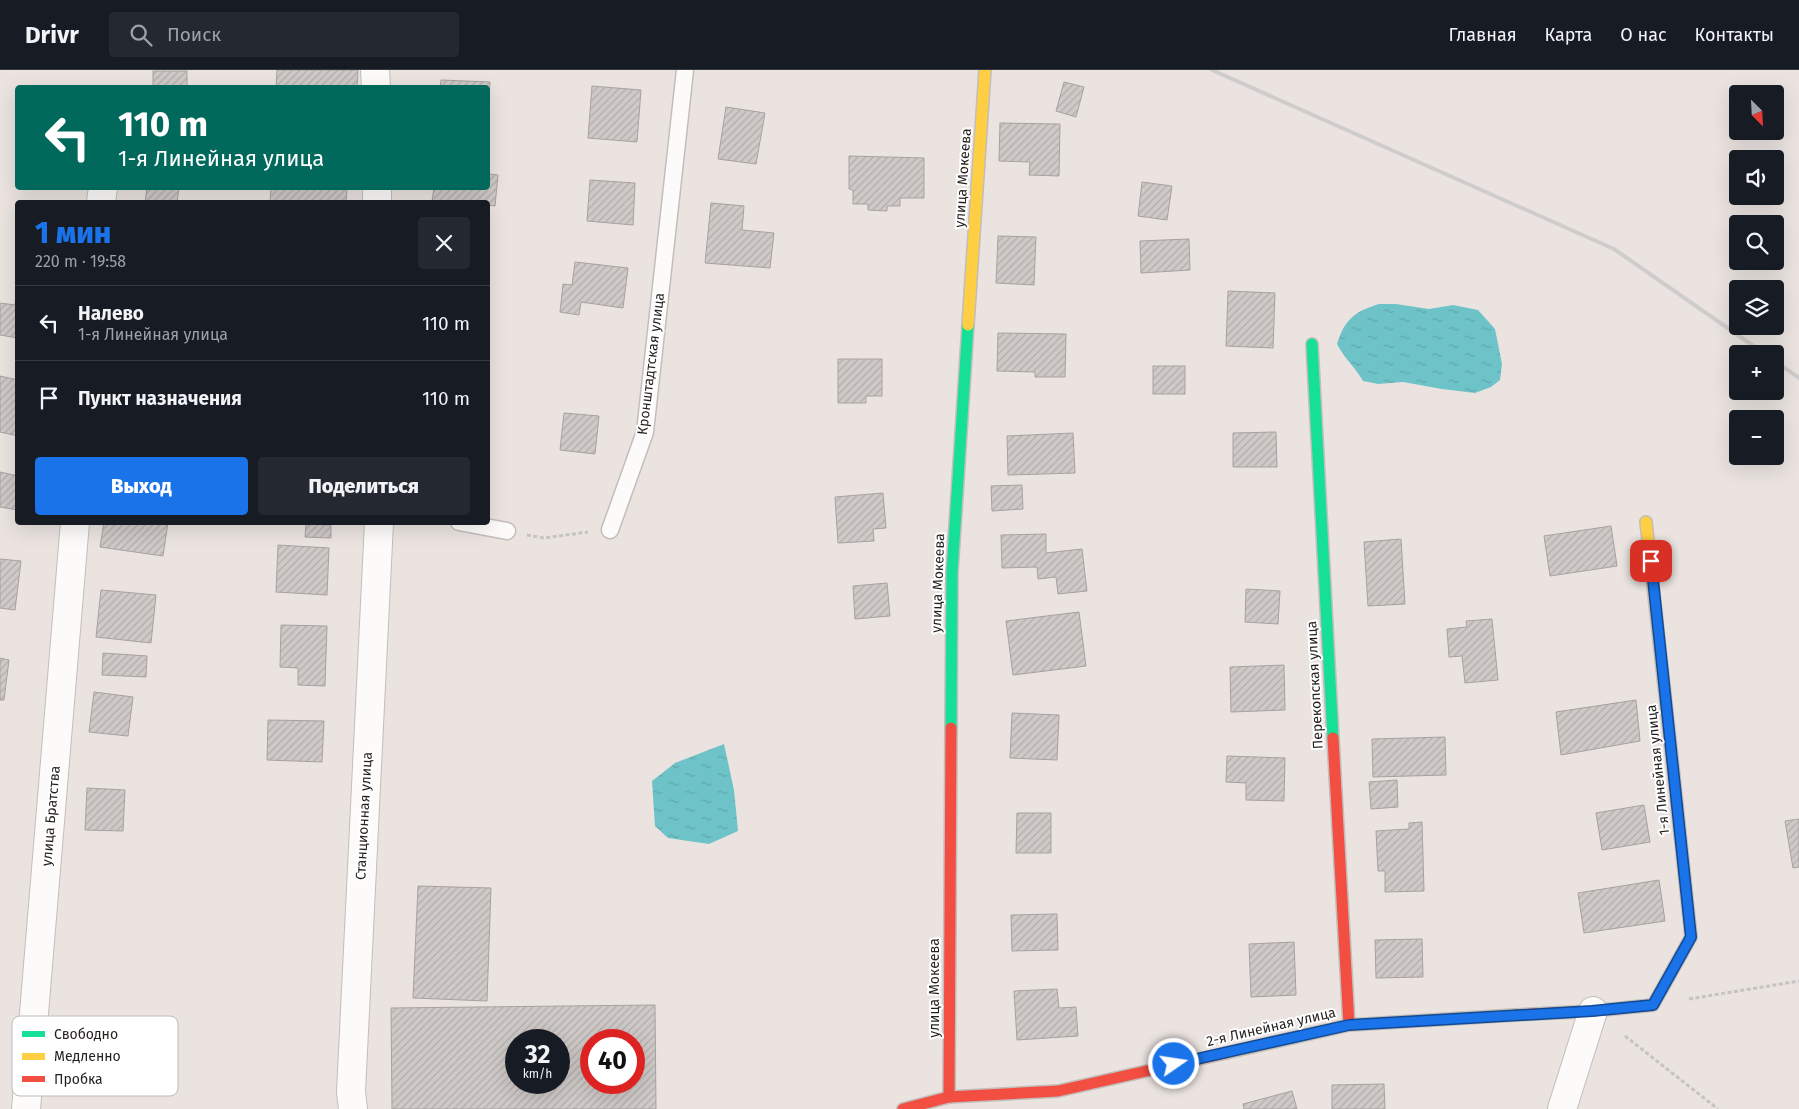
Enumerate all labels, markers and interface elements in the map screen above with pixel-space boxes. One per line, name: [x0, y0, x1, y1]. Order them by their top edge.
search box: [109, 12, 459, 57]
text: Drivr: [25, 21, 79, 49]
icon: search: [127, 21, 155, 49]
text: Поиск: [167, 23, 221, 46]
text: Главная: [1449, 24, 1517, 46]
text: Карта: [1545, 24, 1592, 46]
text: О нас: [1620, 24, 1667, 46]
text: Контакты: [1695, 24, 1774, 46]
north arrow: [1729, 85, 1784, 140]
map controls: [1729, 85, 1784, 465]
text: 110 m: [118, 103, 208, 145]
icon: left: [35, 105, 100, 170]
street label: улица Мокеева: [951, 128, 975, 228]
text: 1-я Линейная улица: [118, 145, 324, 172]
button: sound: [1729, 150, 1784, 205]
text: 1 мин: [35, 215, 111, 251]
button: search: [1729, 215, 1784, 270]
button: close: [418, 217, 470, 269]
text: 220 m · 19:58: [35, 252, 126, 271]
button: layers: [1729, 280, 1784, 335]
street label: Кронштадтская улица: [634, 292, 668, 436]
text: Налево: [78, 302, 144, 325]
icon: left: [35, 309, 63, 337]
text: 110 m: [422, 312, 470, 335]
text: 1-я Линейная улица: [78, 325, 228, 344]
button: +: [1729, 345, 1784, 400]
icon: arrive: [35, 384, 63, 412]
text: Пункт назначения: [78, 387, 242, 410]
text: 110 m: [422, 387, 470, 410]
button: −: [1729, 410, 1784, 465]
button: Выход: [35, 457, 248, 515]
button: Поделиться: [258, 457, 470, 515]
street label: улица Мокеева: [928, 533, 948, 633]
pin: [1630, 540, 1672, 582]
icon: arrive: [1637, 547, 1665, 575]
street label: Перекопская улица: [1303, 620, 1327, 750]
street label: 1-я Линейная улица: [1643, 704, 1673, 836]
street label: Станционная улица: [352, 752, 376, 880]
street label: улица Братства: [38, 765, 64, 867]
street label: улица Мокеева: [926, 938, 943, 1038]
street label: 2-я Линейная улица: [1205, 1004, 1337, 1050]
legend: [12, 1016, 178, 1096]
text: Свободно: [54, 1026, 118, 1043]
speed limit sign: 40: [580, 1029, 645, 1094]
position arrow: [1147, 1037, 1199, 1089]
text: 32: [525, 1040, 550, 1070]
text: Медленно: [54, 1048, 121, 1065]
text: km/h: [523, 1067, 552, 1081]
text: Пробка: [54, 1071, 103, 1088]

